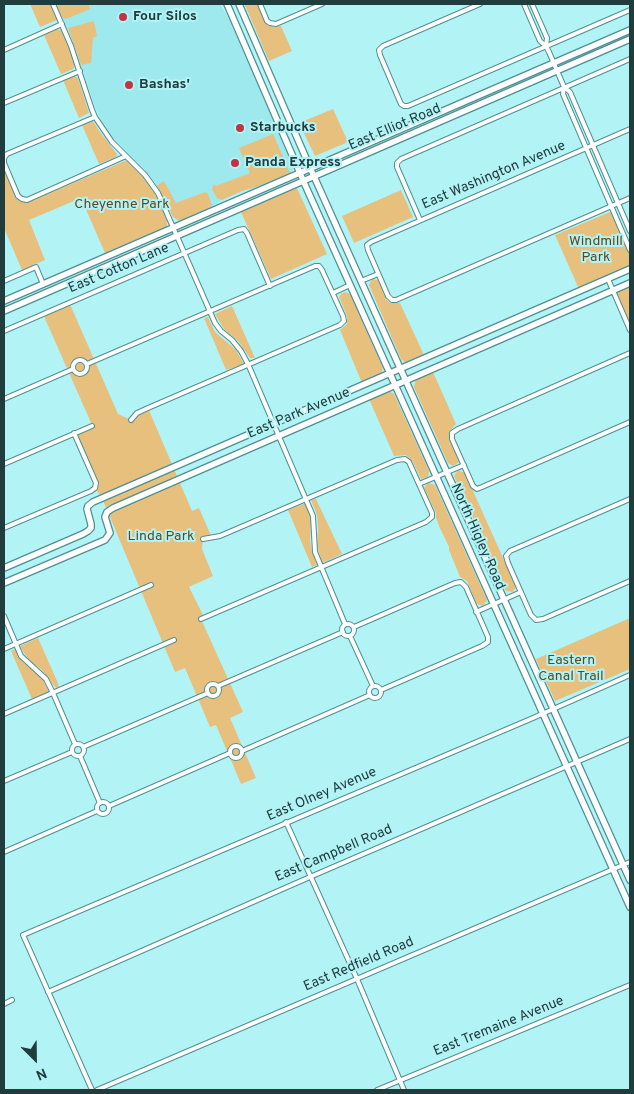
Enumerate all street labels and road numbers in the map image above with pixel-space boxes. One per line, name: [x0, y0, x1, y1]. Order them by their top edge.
street label: East Elliot Road: [346, 101, 444, 155]
street label: East Washington Avenue: [420, 138, 568, 214]
street label: East Cotton Lane: [66, 240, 172, 298]
street label: East Park Avenue: [245, 385, 353, 443]
street label: North Higley Road: [446, 481, 508, 593]
street label: East Olney Avenue: [265, 764, 379, 826]
street label: East Campbell Road: [273, 822, 395, 886]
street label: East Redfield Road: [301, 934, 417, 996]
street label: East Tremaine Avenue: [431, 993, 567, 1061]

